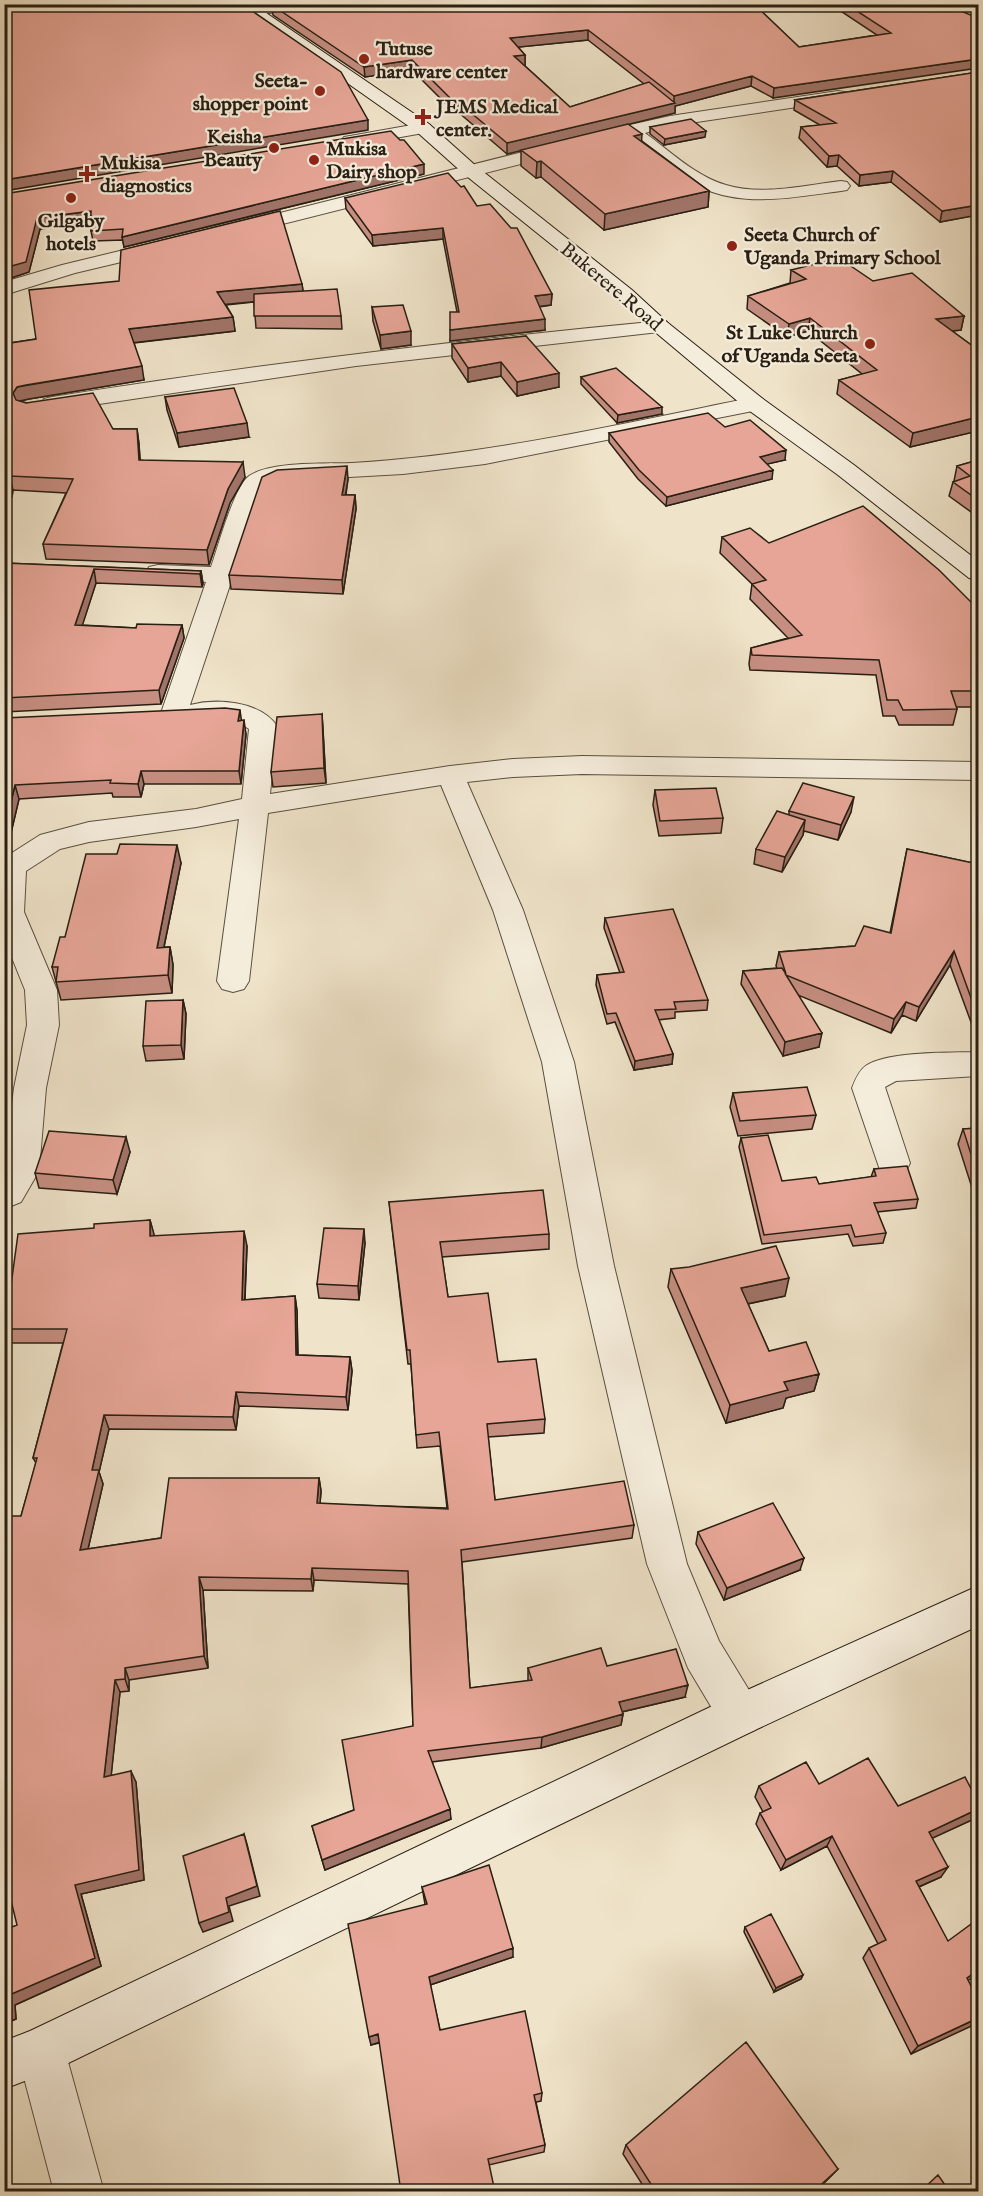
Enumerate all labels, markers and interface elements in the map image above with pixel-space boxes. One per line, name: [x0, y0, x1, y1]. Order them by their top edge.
place label: Tutuse hardware center: [375, 37, 508, 85]
marker: Tutuse hardware center: [357, 52, 371, 66]
place label: Seeta- shopper point: [193, 69, 308, 117]
marker: Seeta- shopper point: [313, 84, 327, 98]
place label: JEMS Medical center.: [433, 95, 558, 143]
marker: JEMS Medical center.: [414, 108, 432, 126]
place label: Keisha Beauty: [204, 125, 263, 173]
place label: Mukisa Dairy shop: [326, 137, 417, 185]
marker: Keisha Beauty: [267, 141, 281, 155]
place label: Mukisa diagnostics: [100, 151, 192, 199]
marker: Mukisa Dairy shop: [307, 153, 321, 167]
marker: Mukisa diagnostics: [78, 165, 96, 183]
marker: Gilgaby hotels: [64, 191, 78, 205]
place label: Gilgaby hotels: [38, 209, 105, 257]
place label: Seeta Church of Uganda Primary School: [743, 223, 941, 271]
street label: Bukerere Road: [555, 237, 668, 337]
marker: Seeta Church of Uganda Primary School: [725, 239, 739, 253]
place label: St Luke Church of Uganda Seeta: [721, 321, 858, 369]
marker: St Luke Church of Uganda Seeta: [863, 337, 877, 351]

